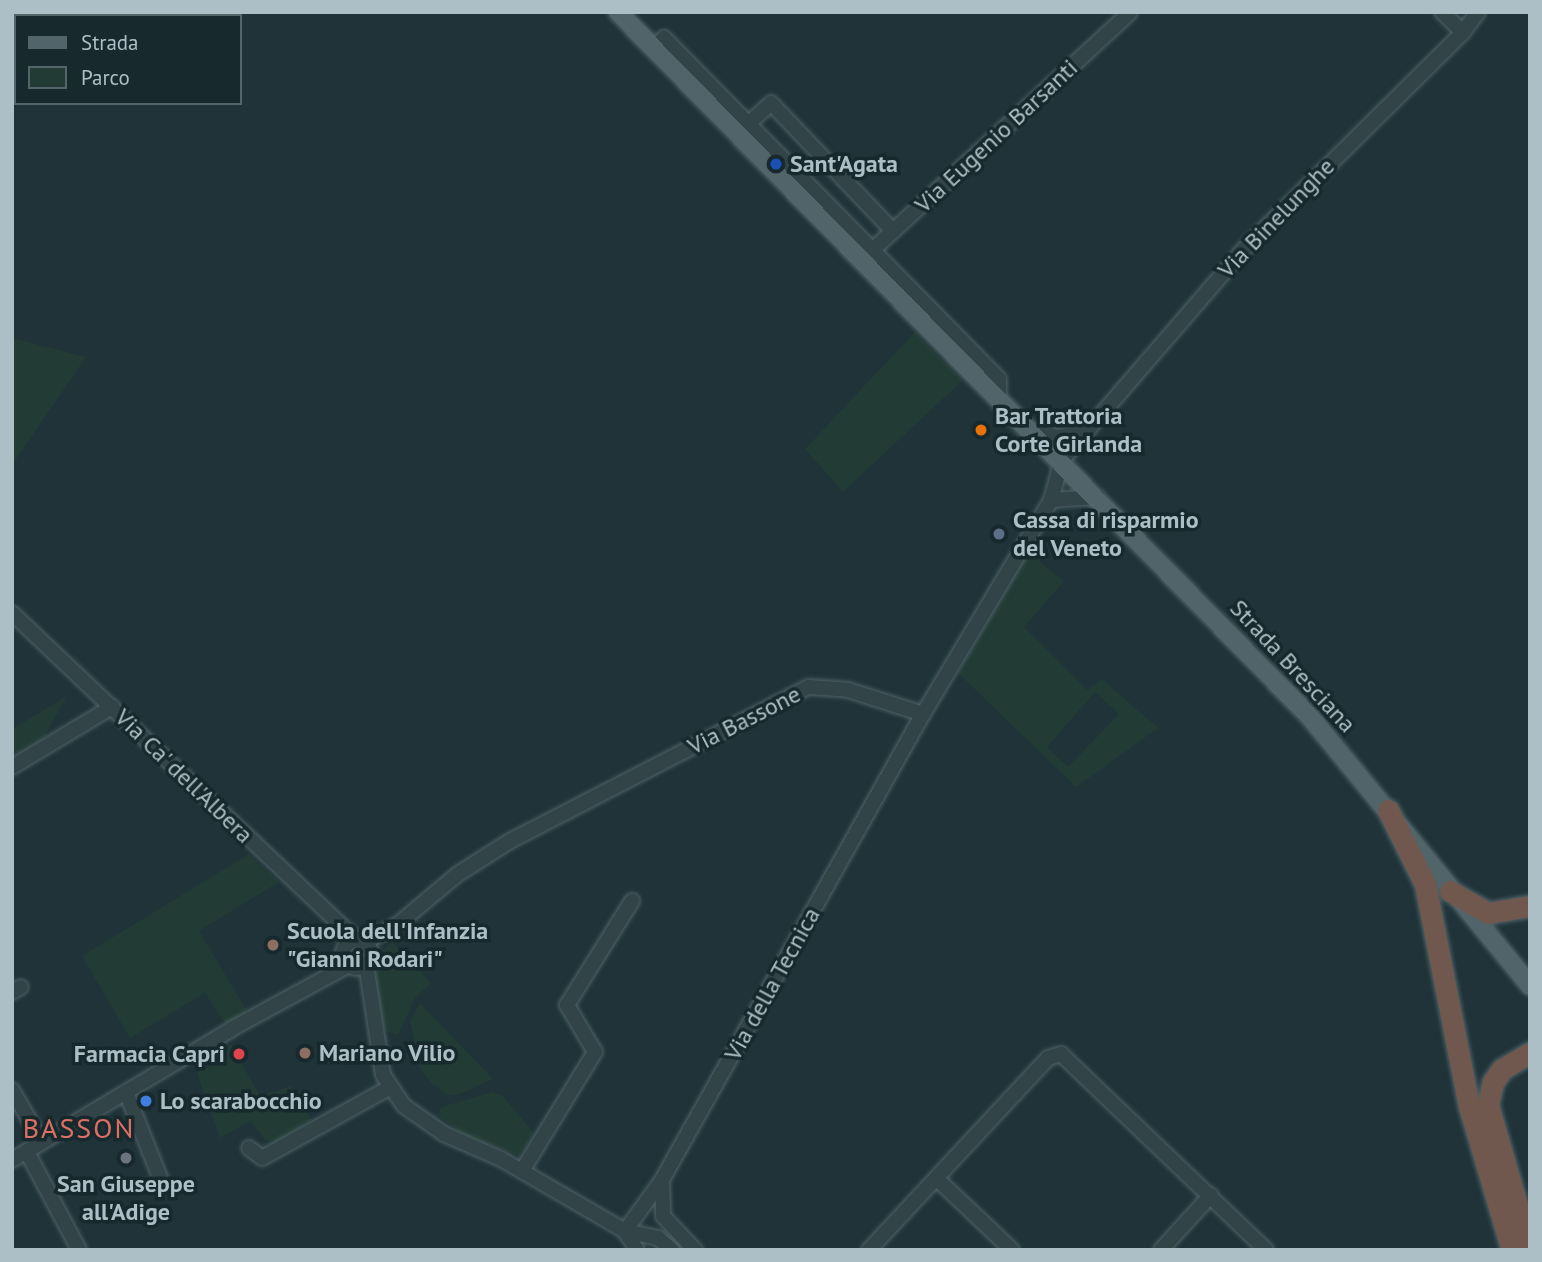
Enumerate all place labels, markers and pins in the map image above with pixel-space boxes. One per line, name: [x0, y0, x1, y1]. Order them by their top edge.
place label: Sant'Agata: [790, 150, 898, 178]
marker: Sant'Agata: [768, 156, 784, 172]
place label: Bar Trattoria Corte Girlanda: [995, 402, 1142, 458]
marker: Bar Trattoria Corte Girlanda: [973, 422, 989, 438]
place label: Cassa di risparmio del Veneto: [1013, 506, 1199, 562]
marker: Cassa di risparmio del Veneto: [991, 526, 1007, 542]
place label: Scuola dell'Infanzia "Gianni Rodari": [287, 917, 488, 973]
marker: Scuola dell'Infanzia "Gianni Rodari": [265, 937, 281, 953]
place label: Mariano Vilio: [319, 1039, 456, 1067]
place label: Farmacia Capri: [74, 1040, 225, 1068]
marker: Mariano Vilio: [297, 1045, 313, 1061]
marker: Farmacia Capri: [231, 1046, 247, 1062]
place label: Lo scarabocchio: [160, 1087, 322, 1115]
marker: Lo scarabocchio: [138, 1093, 154, 1109]
marker: San Giuseppe all'Adige: [118, 1150, 134, 1166]
place label: San Giuseppe all'Adige: [57, 1170, 195, 1226]

